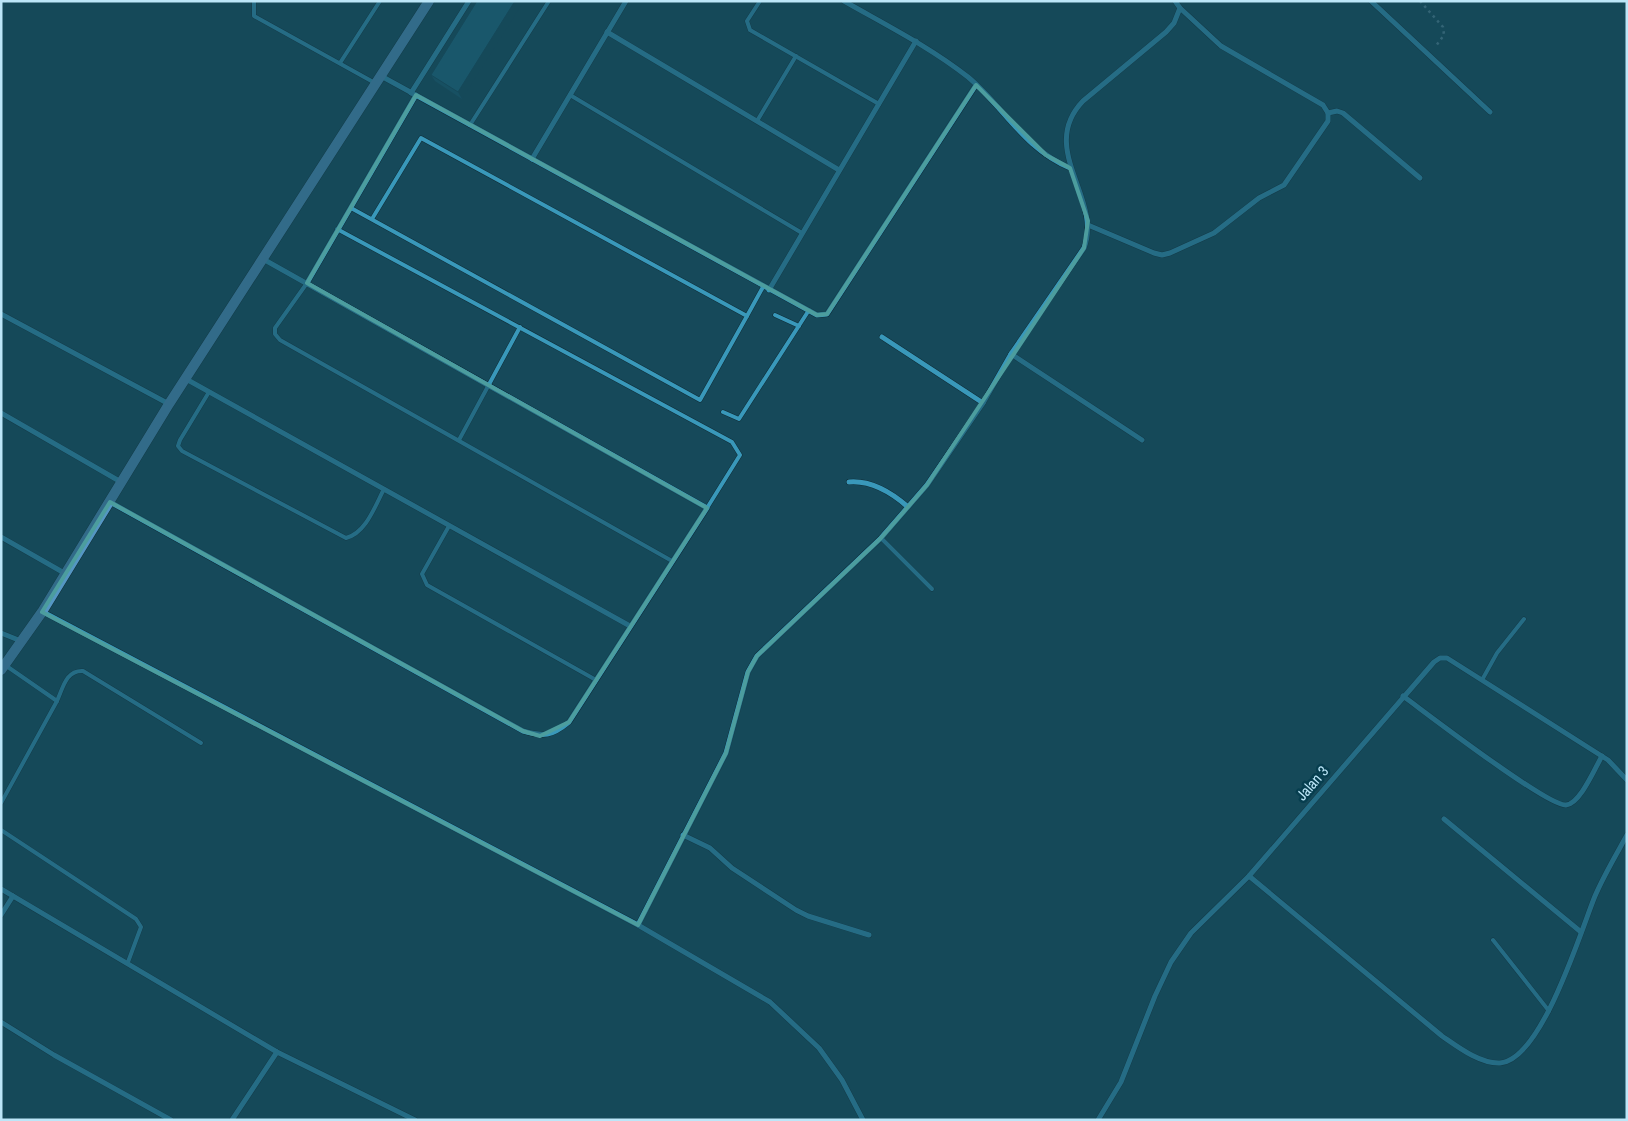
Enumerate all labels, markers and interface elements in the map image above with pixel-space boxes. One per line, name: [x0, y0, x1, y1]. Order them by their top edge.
street label: Jalan 3: [1291, 761, 1333, 805]

